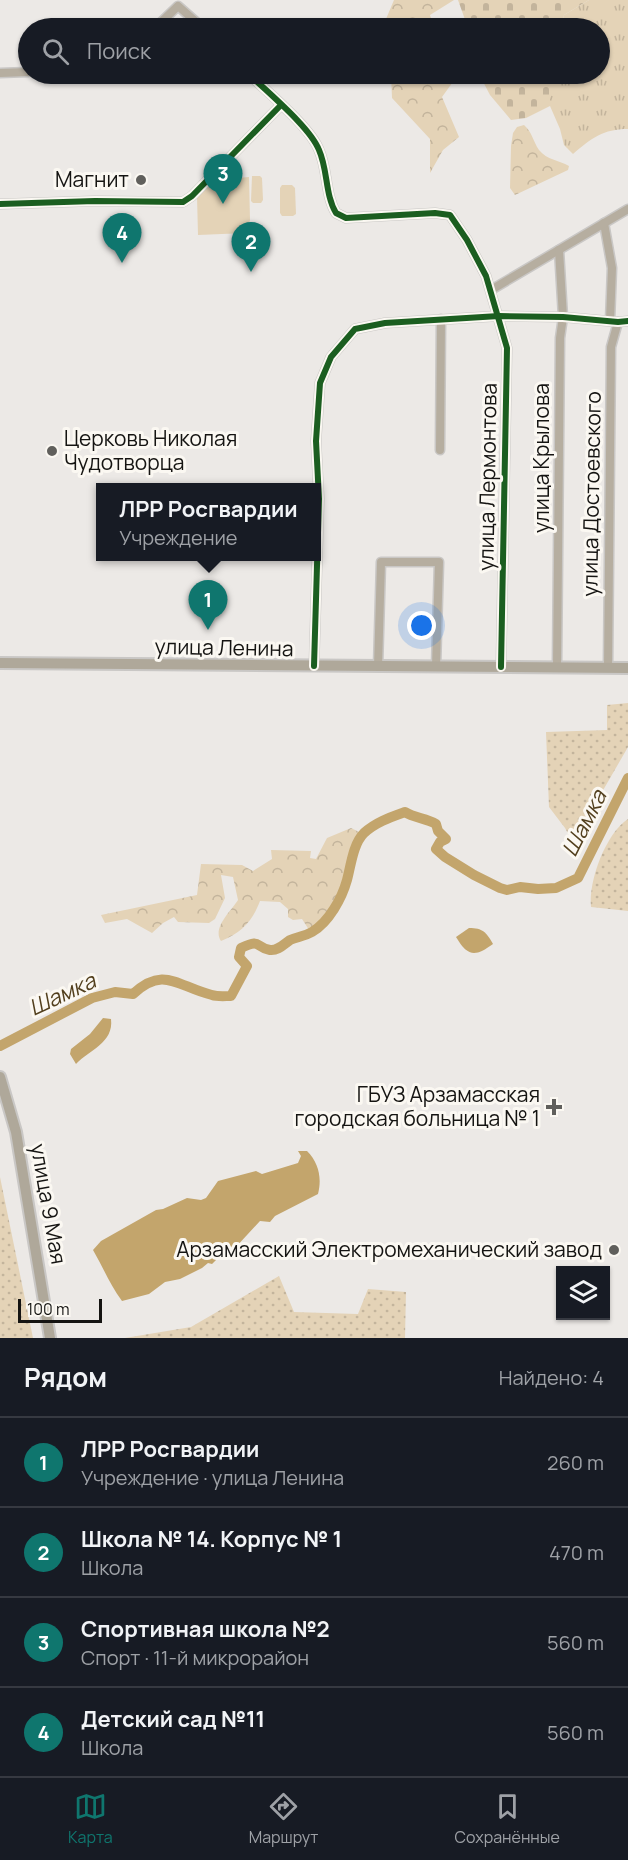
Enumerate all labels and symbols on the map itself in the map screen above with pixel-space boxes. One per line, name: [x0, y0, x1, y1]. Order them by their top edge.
pin: 3: [204, 154, 242, 204]
place label: Магнит: [55, 165, 129, 193]
marker: Магнит: [134, 173, 148, 187]
pin: 4: [102, 214, 142, 263]
pin: 2: [232, 222, 270, 272]
street label: улица Лермонтова: [471, 383, 503, 571]
street label: улица Крылова: [527, 383, 555, 533]
street label: улица Достоевского: [575, 391, 607, 597]
place label: Церковь Николая Чудотворца: [64, 424, 237, 476]
marker: Церковь Николая Чудотворца: [45, 444, 59, 458]
pin: 1: [188, 580, 228, 630]
your location: [407, 611, 436, 640]
street label: улица Ленина: [154, 632, 294, 662]
water label: Шамка: [555, 783, 614, 861]
water label: Шамка: [24, 965, 102, 1022]
place label: ГБУЗ Арзамасская городская больница № 1: [295, 1080, 540, 1132]
marker: ГБУЗ Арзамасская городская больница № 1: [545, 1098, 563, 1116]
street label: улица 9 Мая: [25, 1141, 73, 1266]
place label: Арзамасский Электромеханический завод: [176, 1235, 602, 1263]
marker: Арзамасский Электромеханический завод: [607, 1243, 621, 1257]
scale bar: [18, 1296, 102, 1324]

